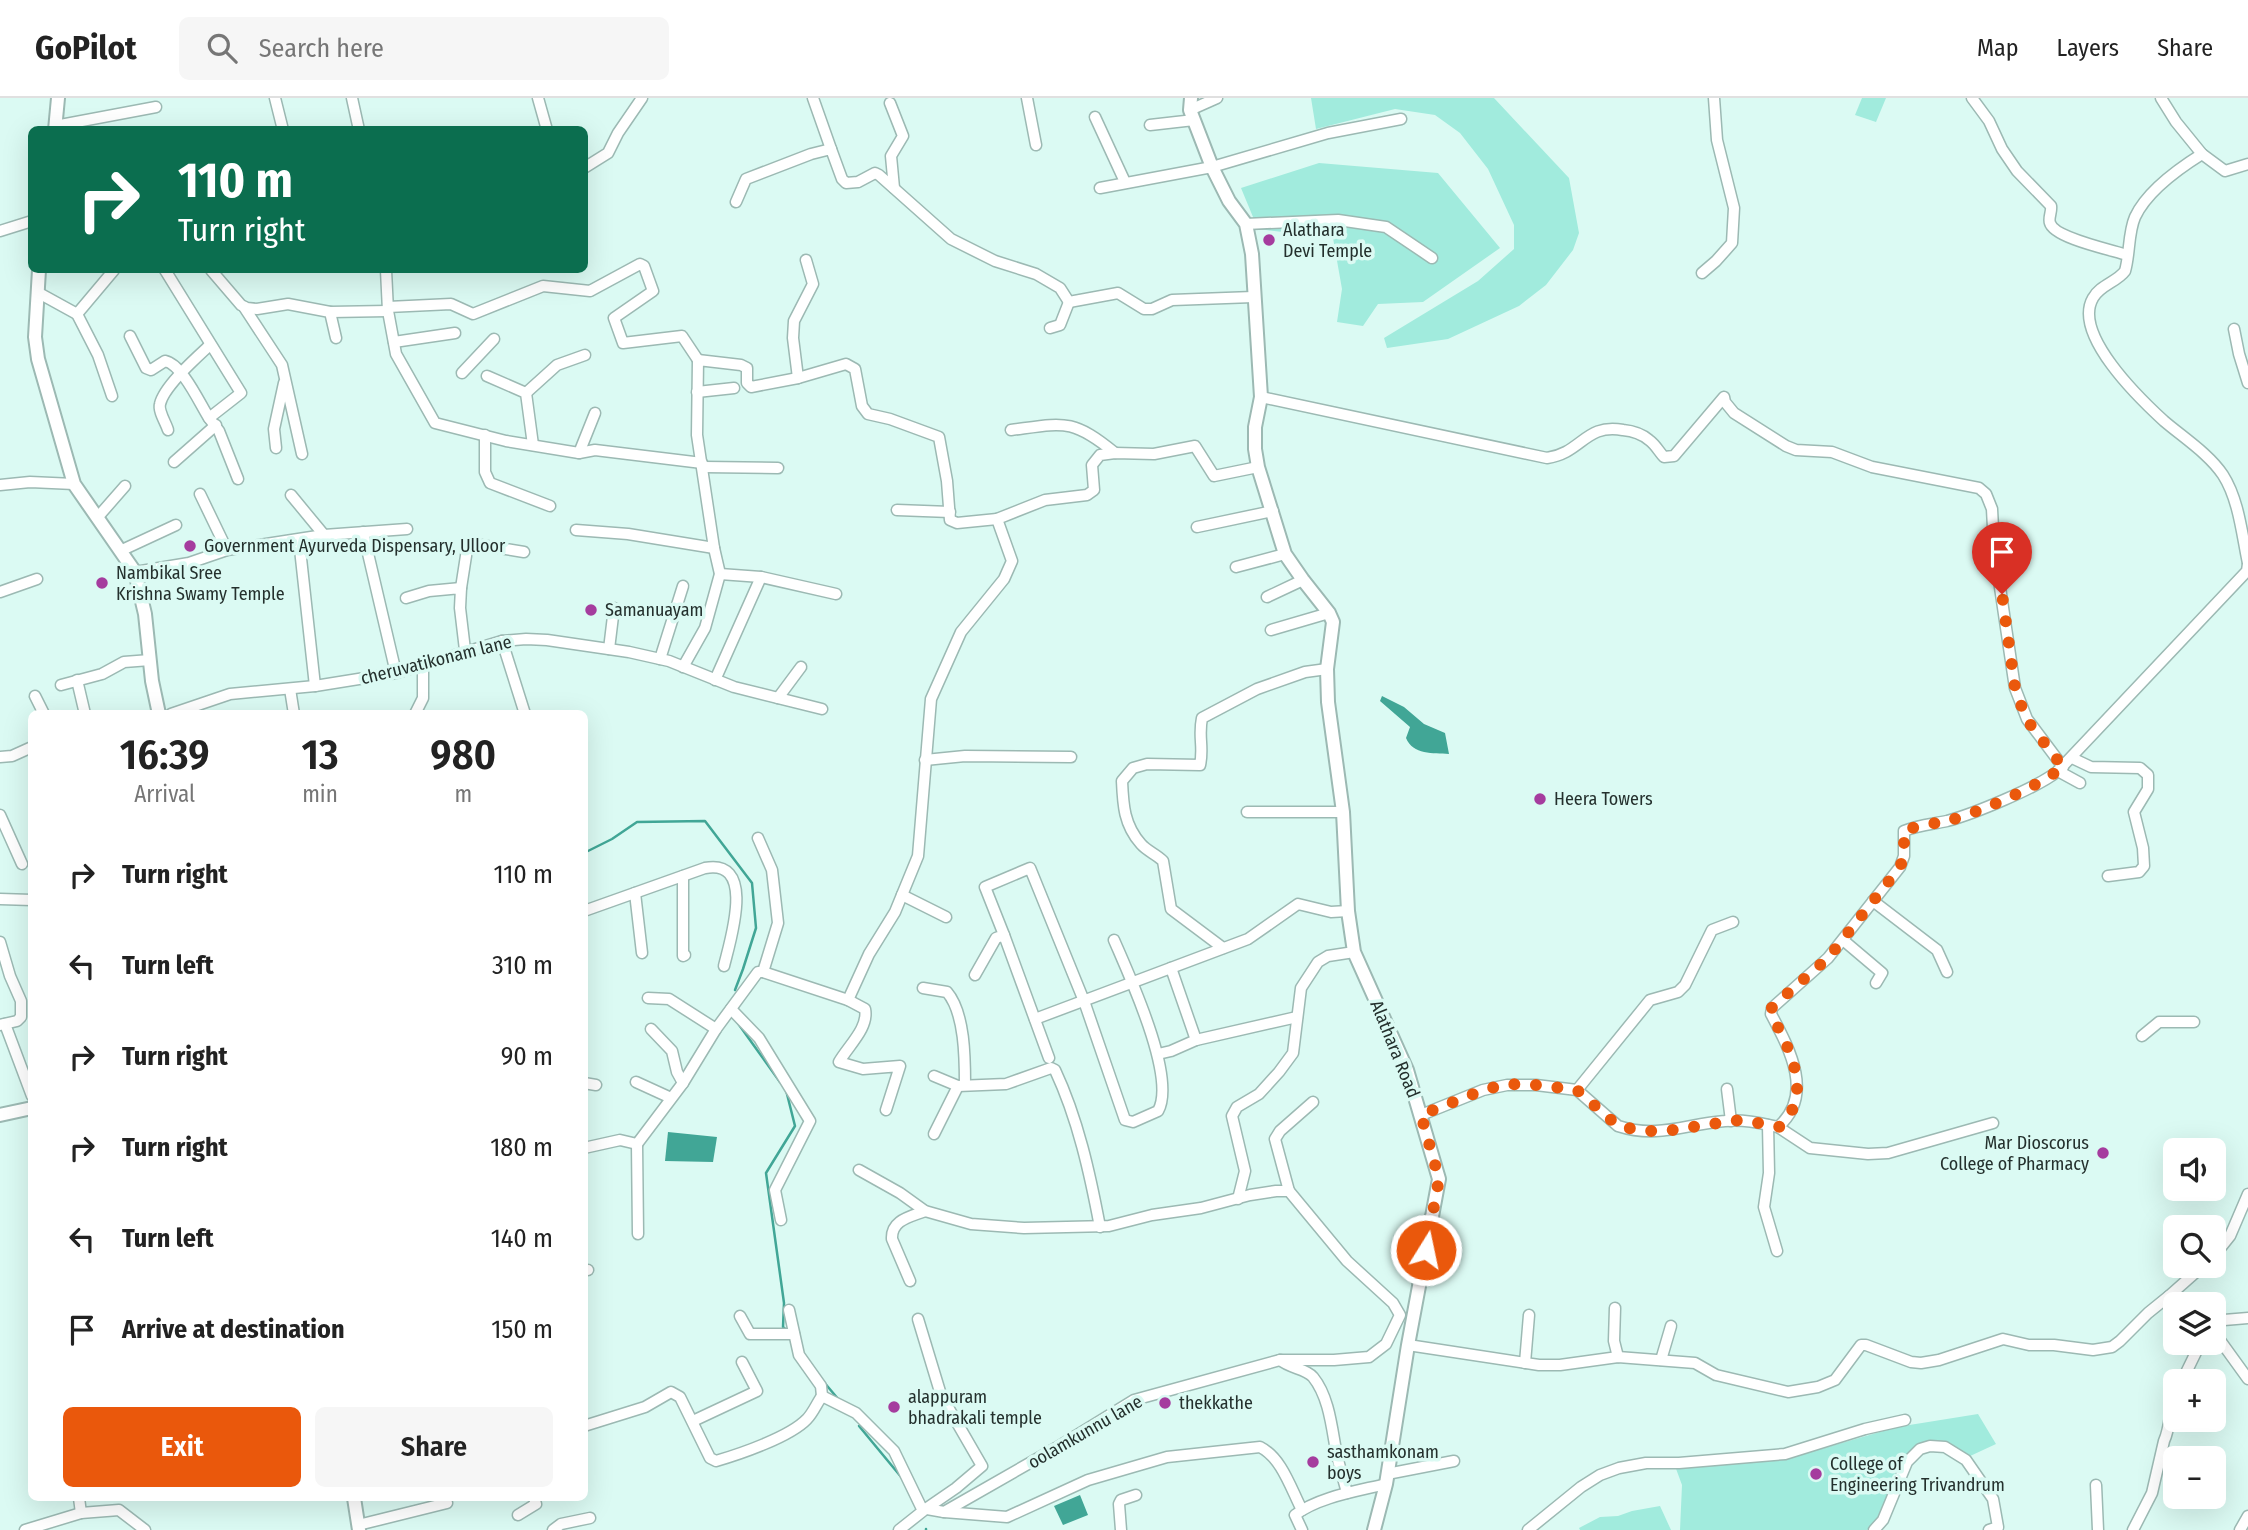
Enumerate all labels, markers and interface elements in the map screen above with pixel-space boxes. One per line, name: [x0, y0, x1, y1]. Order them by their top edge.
search box: [179, 17, 669, 80]
text: GoPilot: [35, 28, 137, 68]
icon: search: [203, 29, 241, 67]
text: Search here: [259, 33, 384, 64]
text: Map: [1977, 34, 2019, 62]
text: Layers: [2057, 34, 2119, 62]
text: Share: [2157, 34, 2213, 62]
text: 110 m: [178, 151, 293, 210]
icon: right: [63, 154, 154, 245]
text: Turn right: [178, 211, 305, 249]
place label: Alathara Devi Temple: [1283, 219, 1372, 262]
marker: Alathara Devi Temple: [1261, 232, 1277, 248]
pin: [1972, 522, 2032, 594]
icon: arrive: [1983, 533, 2021, 571]
place label: Government Ayurveda Dispensary, Ulloor: [204, 535, 506, 557]
marker: Government Ayurveda Dispensary, Ulloor: [182, 538, 198, 554]
place label: Nambikal Sree Krishna Swamy Temple: [116, 562, 285, 605]
marker: Nambikal Sree Krishna Swamy Temple: [94, 575, 110, 591]
place label: Samanuayam: [605, 599, 703, 621]
marker: Samanuayam: [583, 602, 599, 618]
street label: cheruvatikonam lane: [358, 631, 514, 689]
text: 16:39: [120, 730, 210, 780]
text: 13: [301, 730, 339, 780]
text: 980: [430, 730, 496, 780]
text: Arrival: [134, 780, 195, 808]
text: min: [302, 780, 338, 808]
text: m: [454, 780, 472, 808]
place label: Heera Towers: [1554, 788, 1653, 810]
marker: Heera Towers: [1532, 791, 1548, 807]
icon: right: [63, 856, 101, 894]
text: Turn right: [122, 859, 228, 890]
text: 110 m: [493, 859, 553, 890]
icon: left: [63, 947, 101, 985]
text: Turn left: [122, 950, 214, 981]
text: 310 m: [492, 950, 553, 981]
street label: Alathara Road: [1365, 997, 1425, 1101]
icon: right: [63, 1038, 101, 1076]
text: Turn right: [122, 1041, 228, 1072]
text: 90 m: [501, 1041, 553, 1072]
icon: right: [63, 1129, 101, 1167]
text: Turn right: [122, 1132, 228, 1163]
text: 180 m: [490, 1132, 553, 1163]
place label: Mar Dioscorus College of Pharmacy: [1940, 1132, 2089, 1175]
map controls: [2163, 1138, 2226, 1509]
button: sound: [2163, 1138, 2226, 1201]
marker: Mar Dioscorus College of Pharmacy: [2095, 1145, 2111, 1161]
position arrow: [1389, 1213, 1463, 1287]
button: search: [2163, 1215, 2226, 1278]
icon: left: [63, 1220, 101, 1258]
text: Turn left: [122, 1223, 214, 1254]
text: 140 m: [491, 1223, 553, 1254]
button: layers: [2163, 1292, 2226, 1355]
icon: arrive: [63, 1311, 101, 1349]
text: Arrive at destination: [122, 1314, 345, 1345]
text: 150 m: [491, 1314, 553, 1345]
button: +: [2163, 1369, 2226, 1432]
place label: alappuram bhadrakali temple: [908, 1386, 1042, 1429]
street label: oolamkunnu lane: [1024, 1390, 1146, 1474]
place label: thekkathe: [1179, 1392, 1253, 1414]
marker: thekkathe: [1157, 1395, 1173, 1411]
marker: alappuram bhadrakali temple: [886, 1399, 902, 1415]
button: Exit: [63, 1407, 301, 1487]
button: Share: [315, 1407, 553, 1487]
place label: sasthamkonam boys: [1327, 1441, 1439, 1484]
button: −: [2163, 1446, 2226, 1509]
place label: College of Engineering Trivandrum: [1830, 1453, 2005, 1496]
marker: sasthamkonam boys: [1305, 1454, 1321, 1470]
marker: College of Engineering Trivandrum: [1808, 1466, 1824, 1482]

